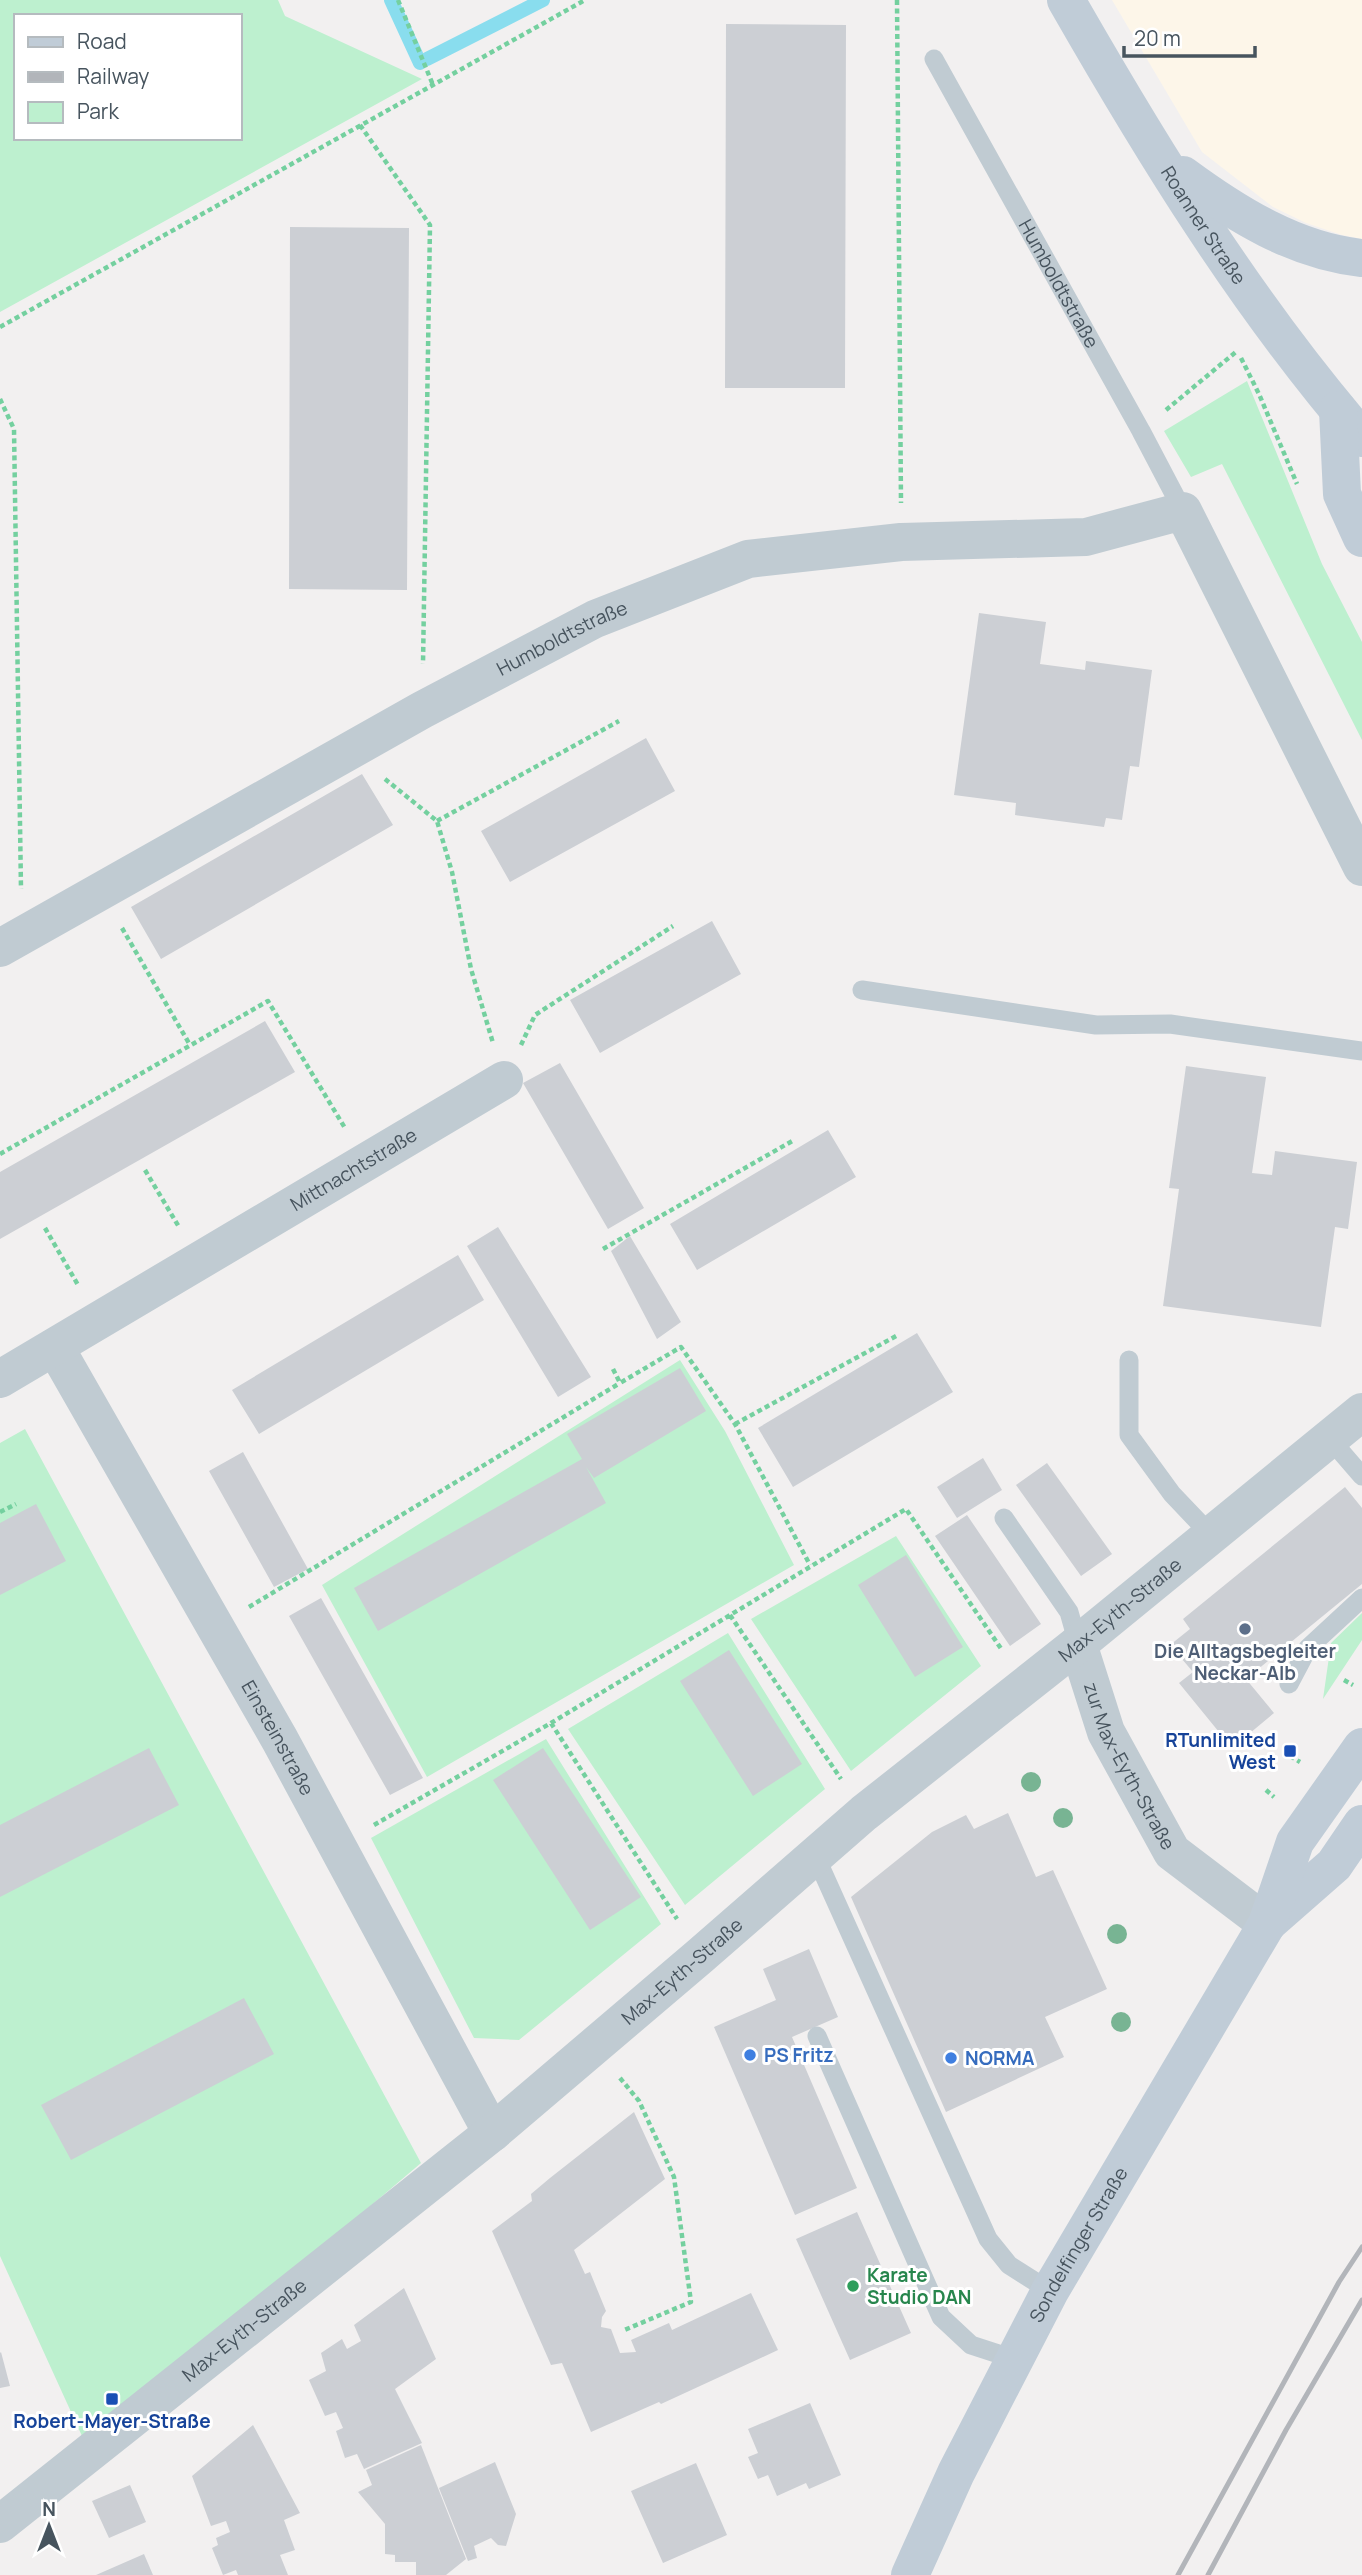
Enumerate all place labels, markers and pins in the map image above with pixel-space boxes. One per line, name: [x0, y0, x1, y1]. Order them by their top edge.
marker: Die Alltagsbegleiter Neckar-Alb: [1237, 1621, 1253, 1637]
place label: Die Alltagsbegleiter Neckar-Alb: [1154, 1638, 1336, 1686]
place label: RTunlimited West: [1165, 1727, 1276, 1775]
marker: RTunlimited West: [1282, 1743, 1298, 1759]
place label: PS Fritz: [764, 2042, 834, 2068]
place label: NORMA: [965, 2045, 1035, 2071]
marker: PS Fritz: [742, 2047, 758, 2063]
marker: NORMA: [943, 2050, 959, 2066]
place label: Karate Studio DAN: [867, 2262, 972, 2310]
marker: Karate Studio DAN: [845, 2278, 861, 2294]
marker: Robert-Mayer-Straße: [104, 2391, 120, 2407]
place label: Robert-Mayer-Straße: [13, 2408, 211, 2434]

